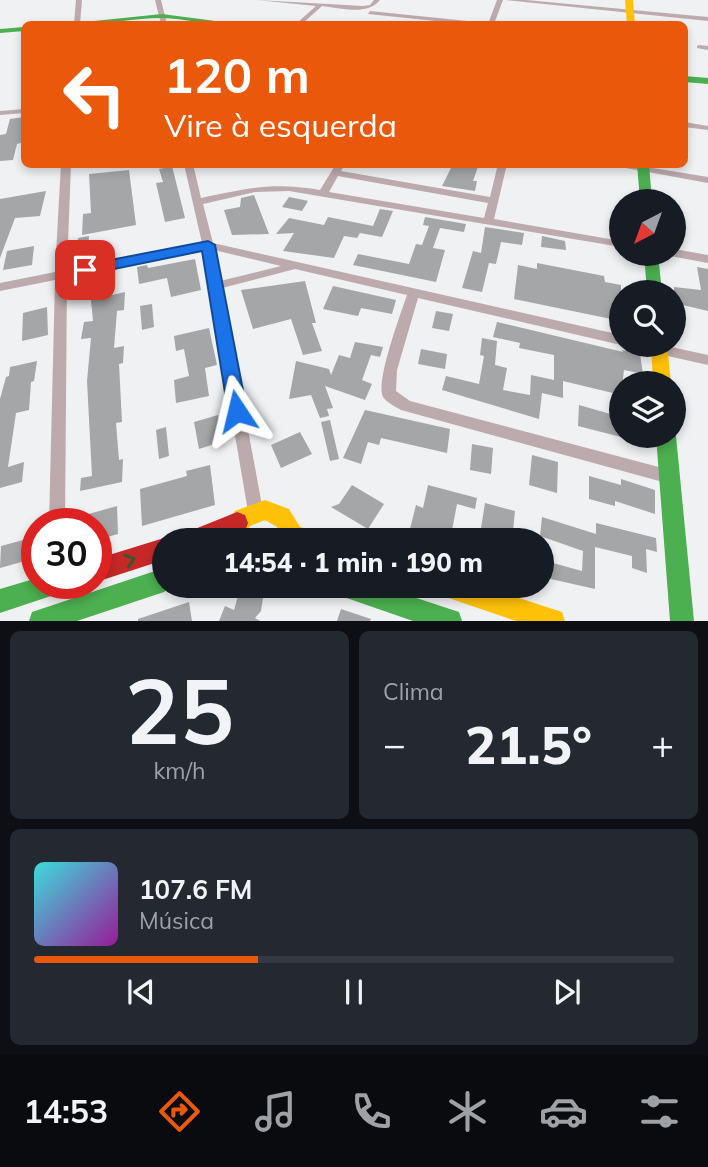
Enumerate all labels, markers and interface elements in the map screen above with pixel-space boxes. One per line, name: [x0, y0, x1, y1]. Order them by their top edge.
text: 120 m: [164, 44, 310, 105]
icon: left: [49, 49, 140, 140]
text: Vire à esquerda: [164, 105, 397, 145]
north arrow: [609, 189, 686, 266]
map controls: [609, 189, 686, 448]
pin: [55, 240, 115, 300]
icon: arrive: [66, 251, 104, 289]
button: search: [609, 280, 686, 357]
button: layers: [609, 371, 686, 448]
position arrow: [200, 374, 274, 448]
speed limit sign: 30: [21, 508, 112, 599]
text: 14:54 · 1 min · 190 m: [223, 546, 483, 579]
one-way arrow: [124, 554, 136, 568]
text: 25: [125, 653, 234, 767]
text: Clima: [383, 677, 444, 706]
text: 21.5°: [465, 712, 592, 777]
text: −: [383, 720, 406, 768]
text: +: [651, 720, 674, 768]
text: km/h: [153, 756, 206, 785]
text: 107.6 FM: [139, 873, 252, 906]
text: Música: [139, 906, 214, 935]
icon: previous: [122, 973, 160, 1011]
icon: pause: [335, 973, 373, 1011]
icon: next: [548, 973, 586, 1011]
icon: directions: [155, 1087, 204, 1136]
icon: music: [251, 1087, 300, 1136]
icon: phone: [347, 1087, 396, 1136]
icon: climate: [443, 1087, 492, 1136]
icon: car: [539, 1087, 588, 1136]
icon: filters: [635, 1087, 684, 1136]
text: 14:53: [24, 1091, 108, 1131]

